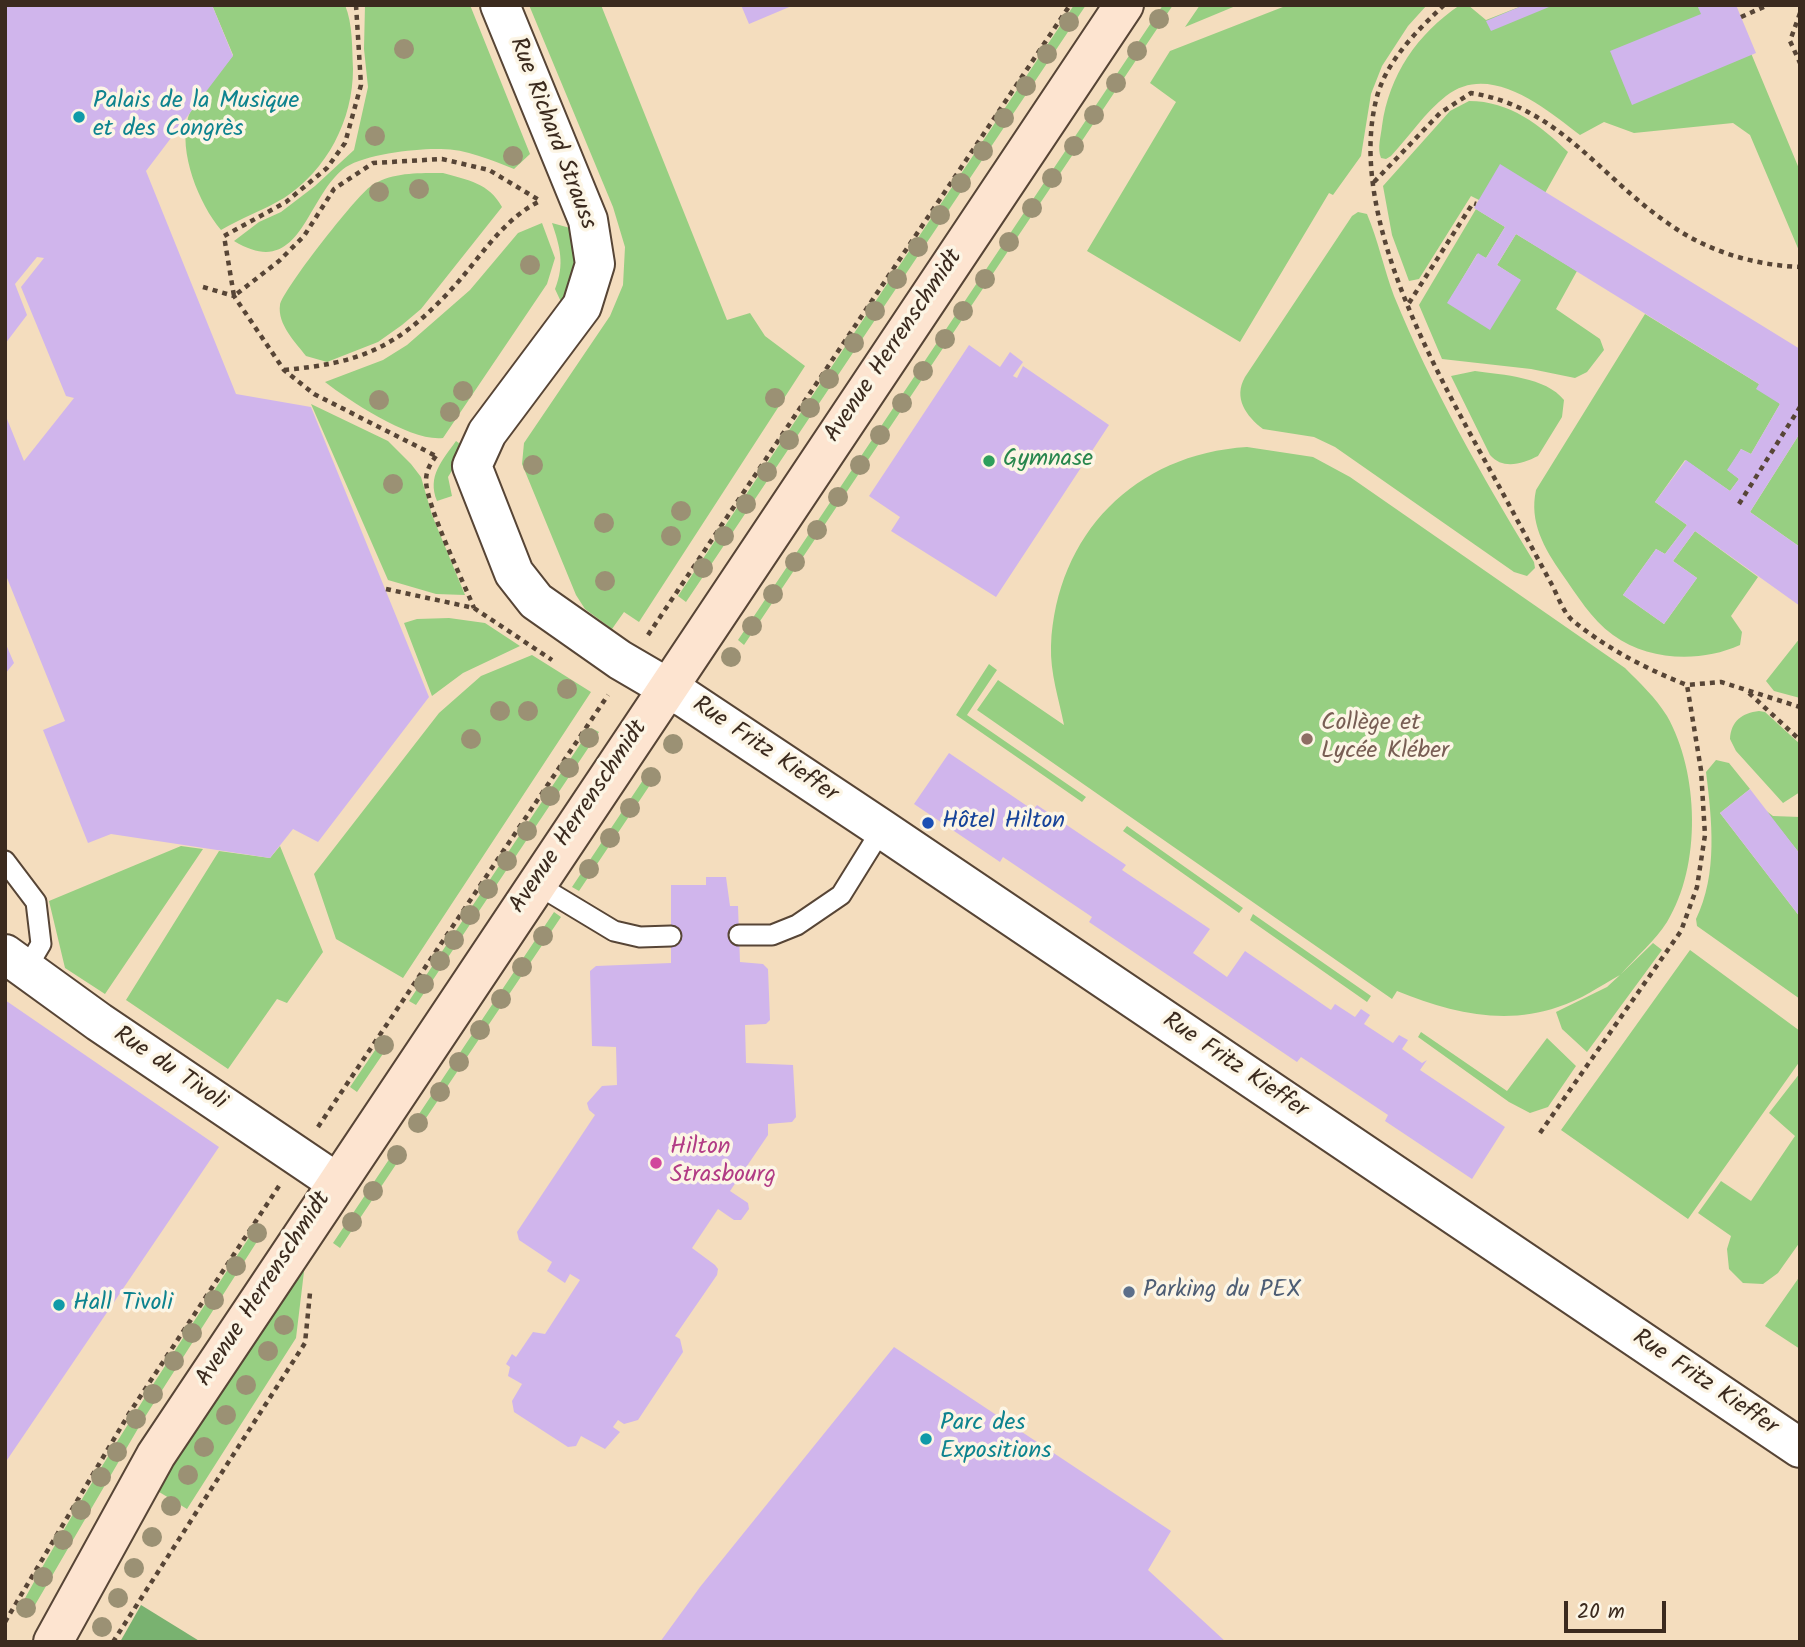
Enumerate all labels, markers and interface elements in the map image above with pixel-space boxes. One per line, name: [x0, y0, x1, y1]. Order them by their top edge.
street label: Rue Richard Strauss: [501, 34, 601, 234]
place label: Palais de la Musique et des Congrès: [93, 89, 299, 145]
marker: Palais de la Musique et des Congrès: [71, 109, 87, 125]
street label: Avenue Herrenschmidt: [820, 245, 970, 449]
place label: Gymnase: [1003, 447, 1093, 475]
marker: Gymnase: [981, 453, 997, 469]
street label: Rue Fritz Kieffer: [686, 692, 842, 810]
place label: Collège et Lycée Kléber: [1321, 711, 1449, 767]
street label: Avenue Herrenschmidt: [505, 716, 655, 920]
marker: Collège et Lycée Kléber: [1299, 731, 1315, 747]
place label: Hôtel Hilton: [942, 809, 1065, 837]
marker: Hôtel Hilton: [920, 815, 936, 831]
street label: Rue Fritz Kieffer: [1156, 1008, 1312, 1126]
street label: Rue du Tivoli: [107, 1022, 231, 1118]
place label: Hilton Strasbourg: [670, 1135, 776, 1191]
marker: Hilton Strasbourg: [648, 1155, 664, 1171]
street label: Avenue Herrenschmidt: [191, 1187, 339, 1393]
place label: Parking du PEX: [1143, 1278, 1301, 1306]
marker: Parking du PEX: [1121, 1284, 1137, 1300]
place label: Hall Tivoli: [73, 1291, 173, 1319]
marker: Hall Tivoli: [51, 1297, 67, 1313]
street label: Rue Fritz Kieffer: [1626, 1325, 1782, 1443]
place label: Parc des Expositions: [940, 1411, 1051, 1467]
marker: Parc des Expositions: [918, 1431, 934, 1447]
scale bar: [1567, 1588, 1668, 1632]
text: 20 m: [1577, 1596, 1625, 1629]

